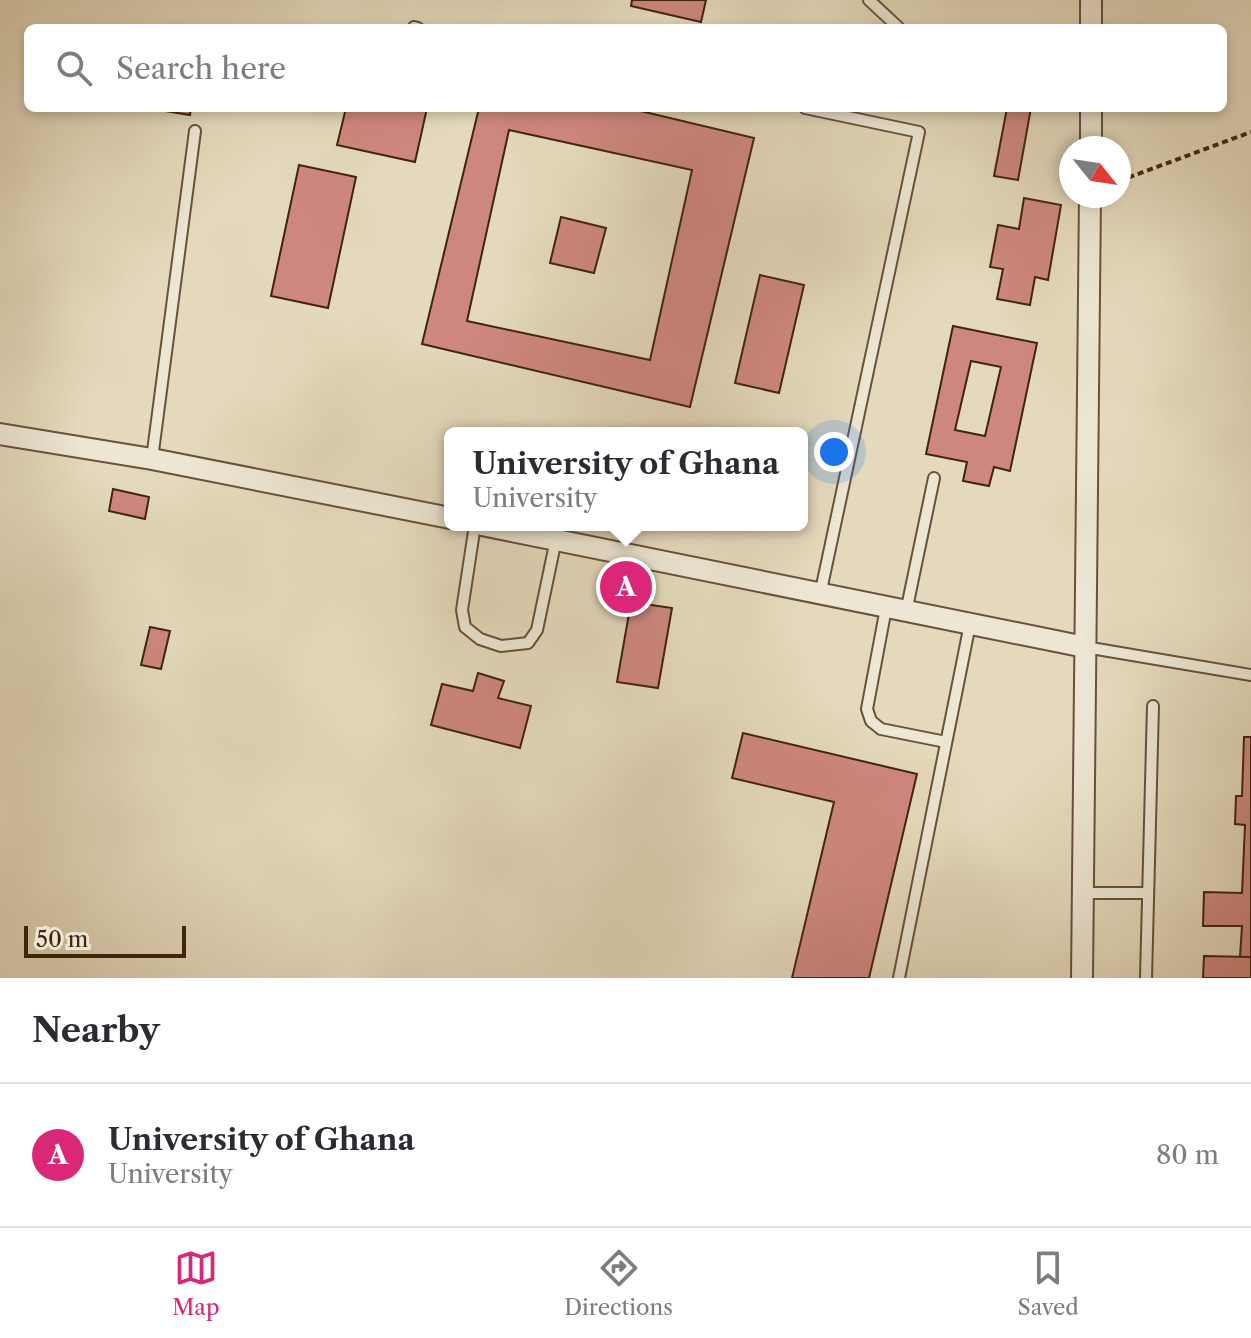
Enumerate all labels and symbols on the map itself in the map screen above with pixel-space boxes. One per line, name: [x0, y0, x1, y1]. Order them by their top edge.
north arrow: [1059, 136, 1131, 208]
your location: [814, 432, 854, 472]
pin: A: [600, 557, 652, 617]
scale bar: [24, 922, 186, 958]

